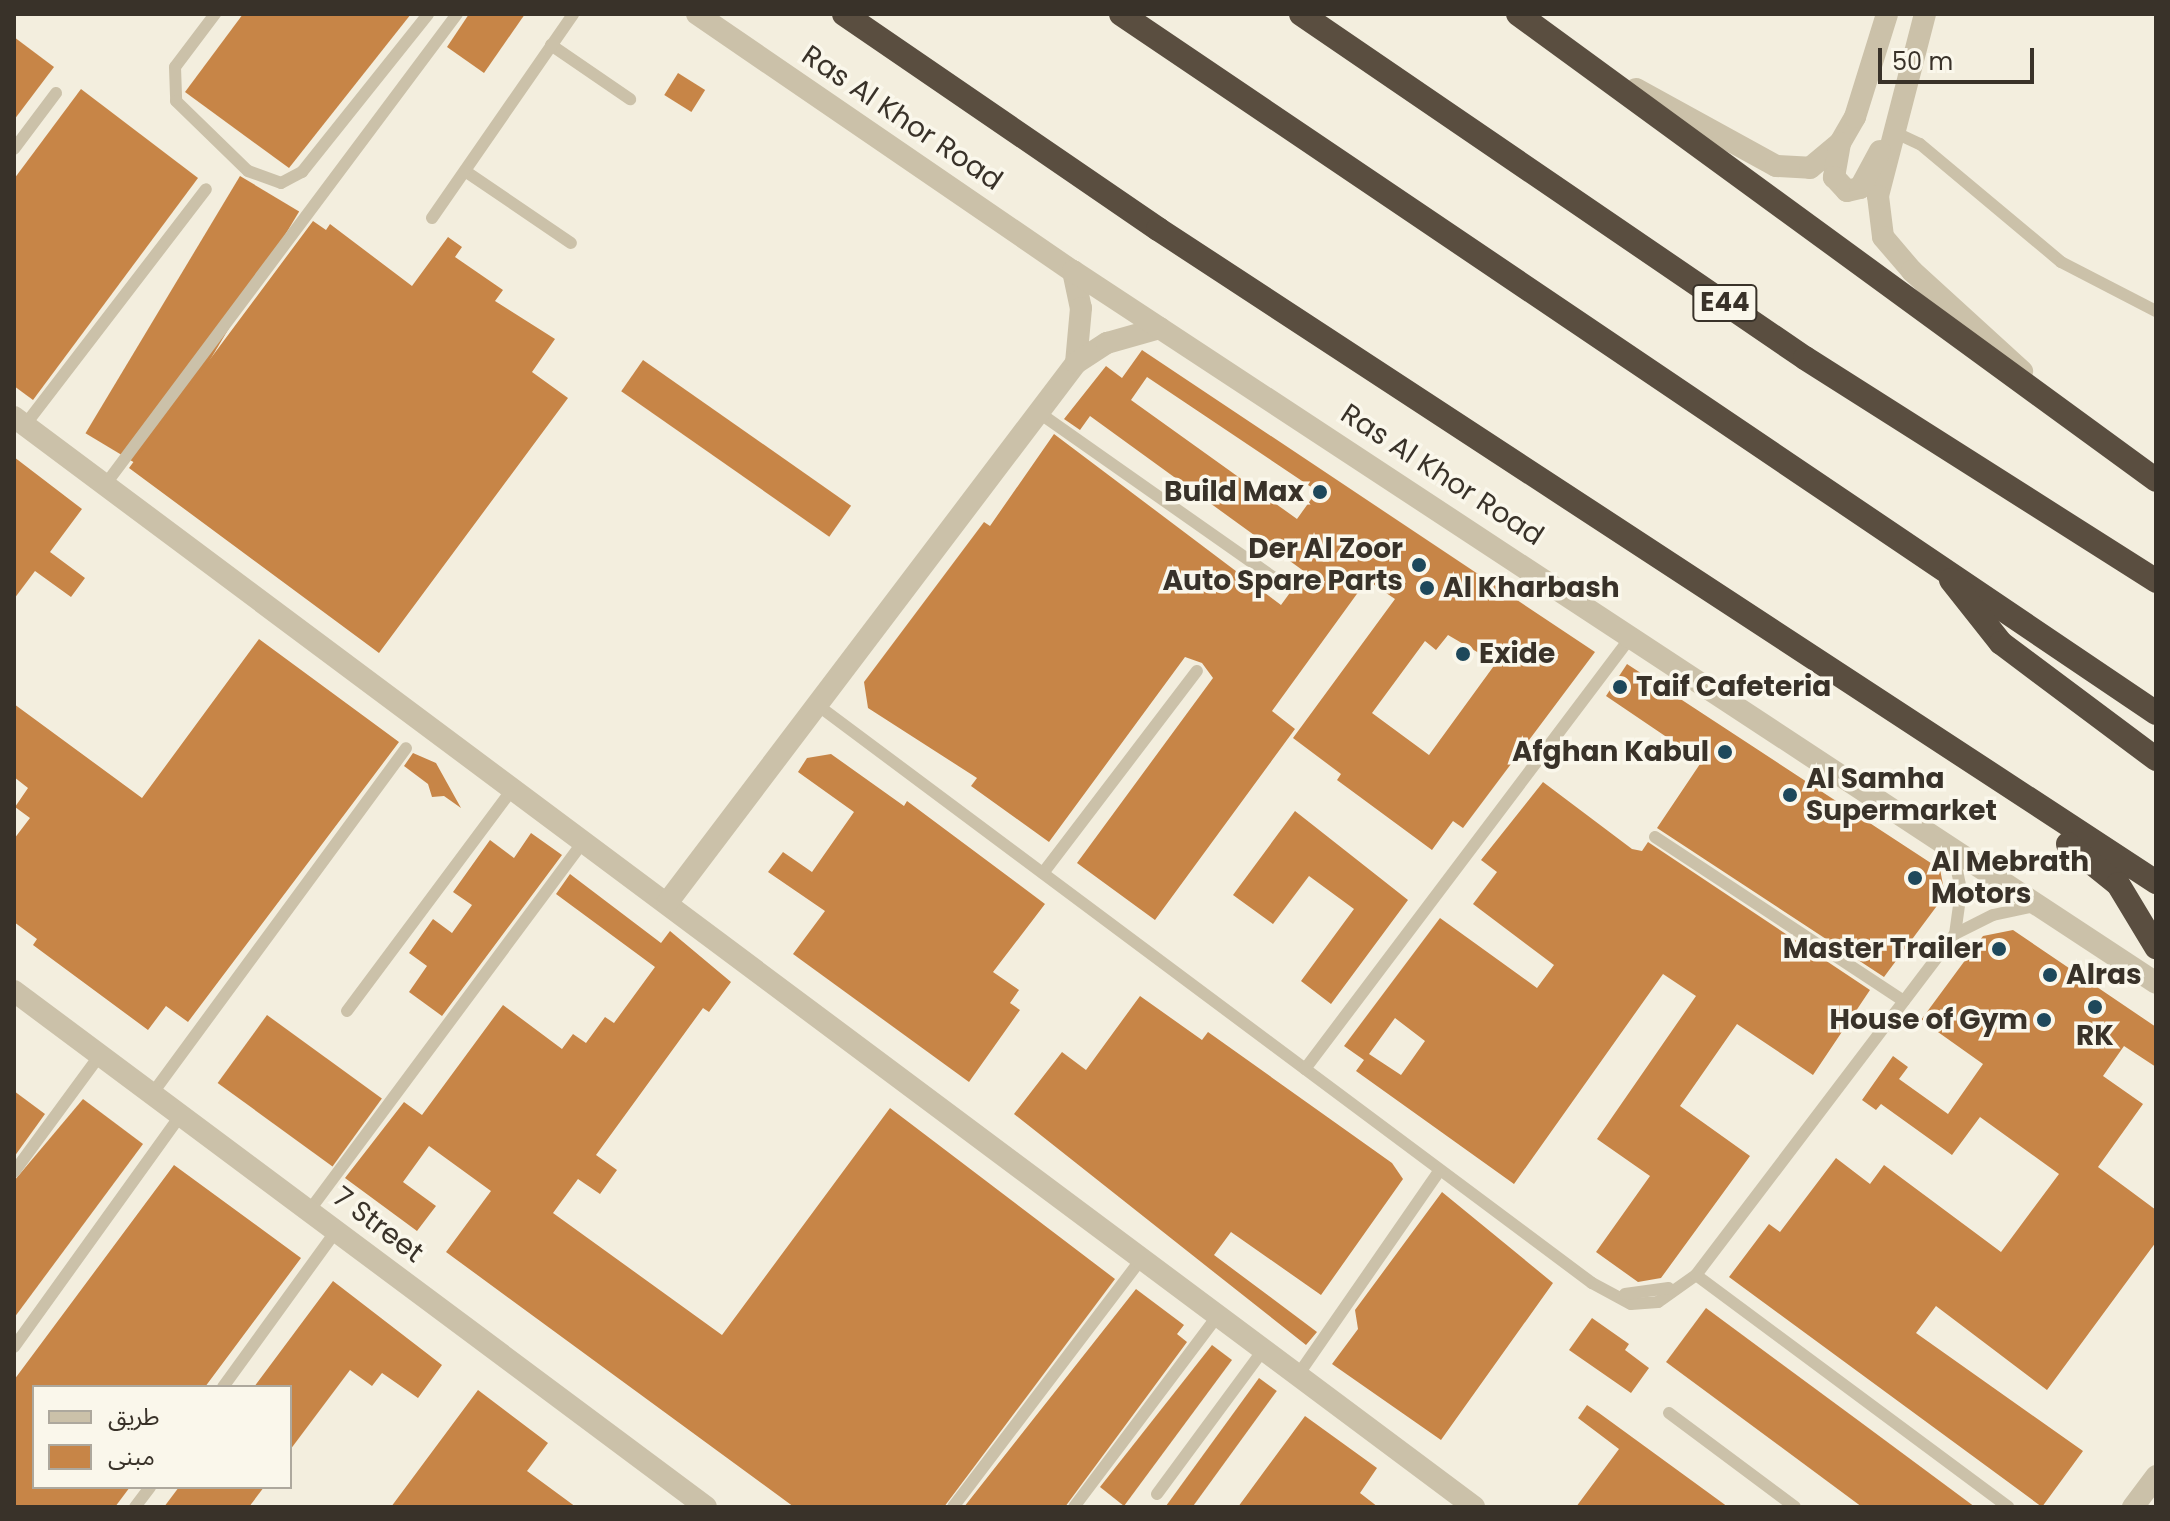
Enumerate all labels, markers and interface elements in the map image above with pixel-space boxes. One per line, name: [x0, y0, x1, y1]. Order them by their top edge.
scale bar: [1882, 32, 2038, 82]
street label: Ras Al Khor Road: [795, 38, 1009, 198]
text: 50 m: [1892, 45, 1953, 78]
road number: E44: [1691, 281, 1759, 325]
street label: Ras Al Khor Road: [1334, 397, 1550, 553]
place label: Build Max: [1164, 475, 1304, 509]
marker: Build Max: [1311, 483, 1329, 501]
place label: Der Al Zoor Auto Spare Parts: [1162, 532, 1403, 598]
marker: Der Al Zoor Auto Spare Parts: [1410, 556, 1428, 574]
place label: Al Kharbash: [1443, 571, 1620, 605]
marker: Al Kharbash: [1418, 579, 1436, 597]
place label: Exide: [1479, 637, 1555, 671]
marker: Exide: [1454, 645, 1472, 663]
place label: Taif Cafeteria: [1636, 670, 1831, 704]
marker: Taif Cafeteria: [1611, 678, 1629, 696]
place label: Afghan Kabul: [1512, 735, 1709, 769]
marker: Afghan Kabul: [1716, 743, 1734, 761]
place label: Al Samha Supermarket: [1806, 762, 1997, 828]
marker: Al Samha Supermarket: [1781, 786, 1799, 804]
place label: Al Mebrath Motors: [1931, 845, 2089, 911]
marker: Al Mebrath Motors: [1906, 869, 1924, 887]
place label: Master Trailer: [1783, 932, 1983, 966]
marker: Master Trailer: [1990, 940, 2008, 958]
place label: Alras: [2066, 958, 2142, 992]
marker: Alras: [2041, 966, 2059, 984]
marker: RK: [2086, 998, 2104, 1016]
place label: House of Gym: [1829, 1003, 2028, 1037]
marker: House of Gym: [2035, 1011, 2053, 1029]
place label: RK: [2076, 1019, 2114, 1053]
street label: 7 Street: [326, 1180, 430, 1270]
legend: [32, 1385, 292, 1489]
text: طريق: [108, 1400, 160, 1433]
text: مبنى: [108, 1440, 155, 1473]

